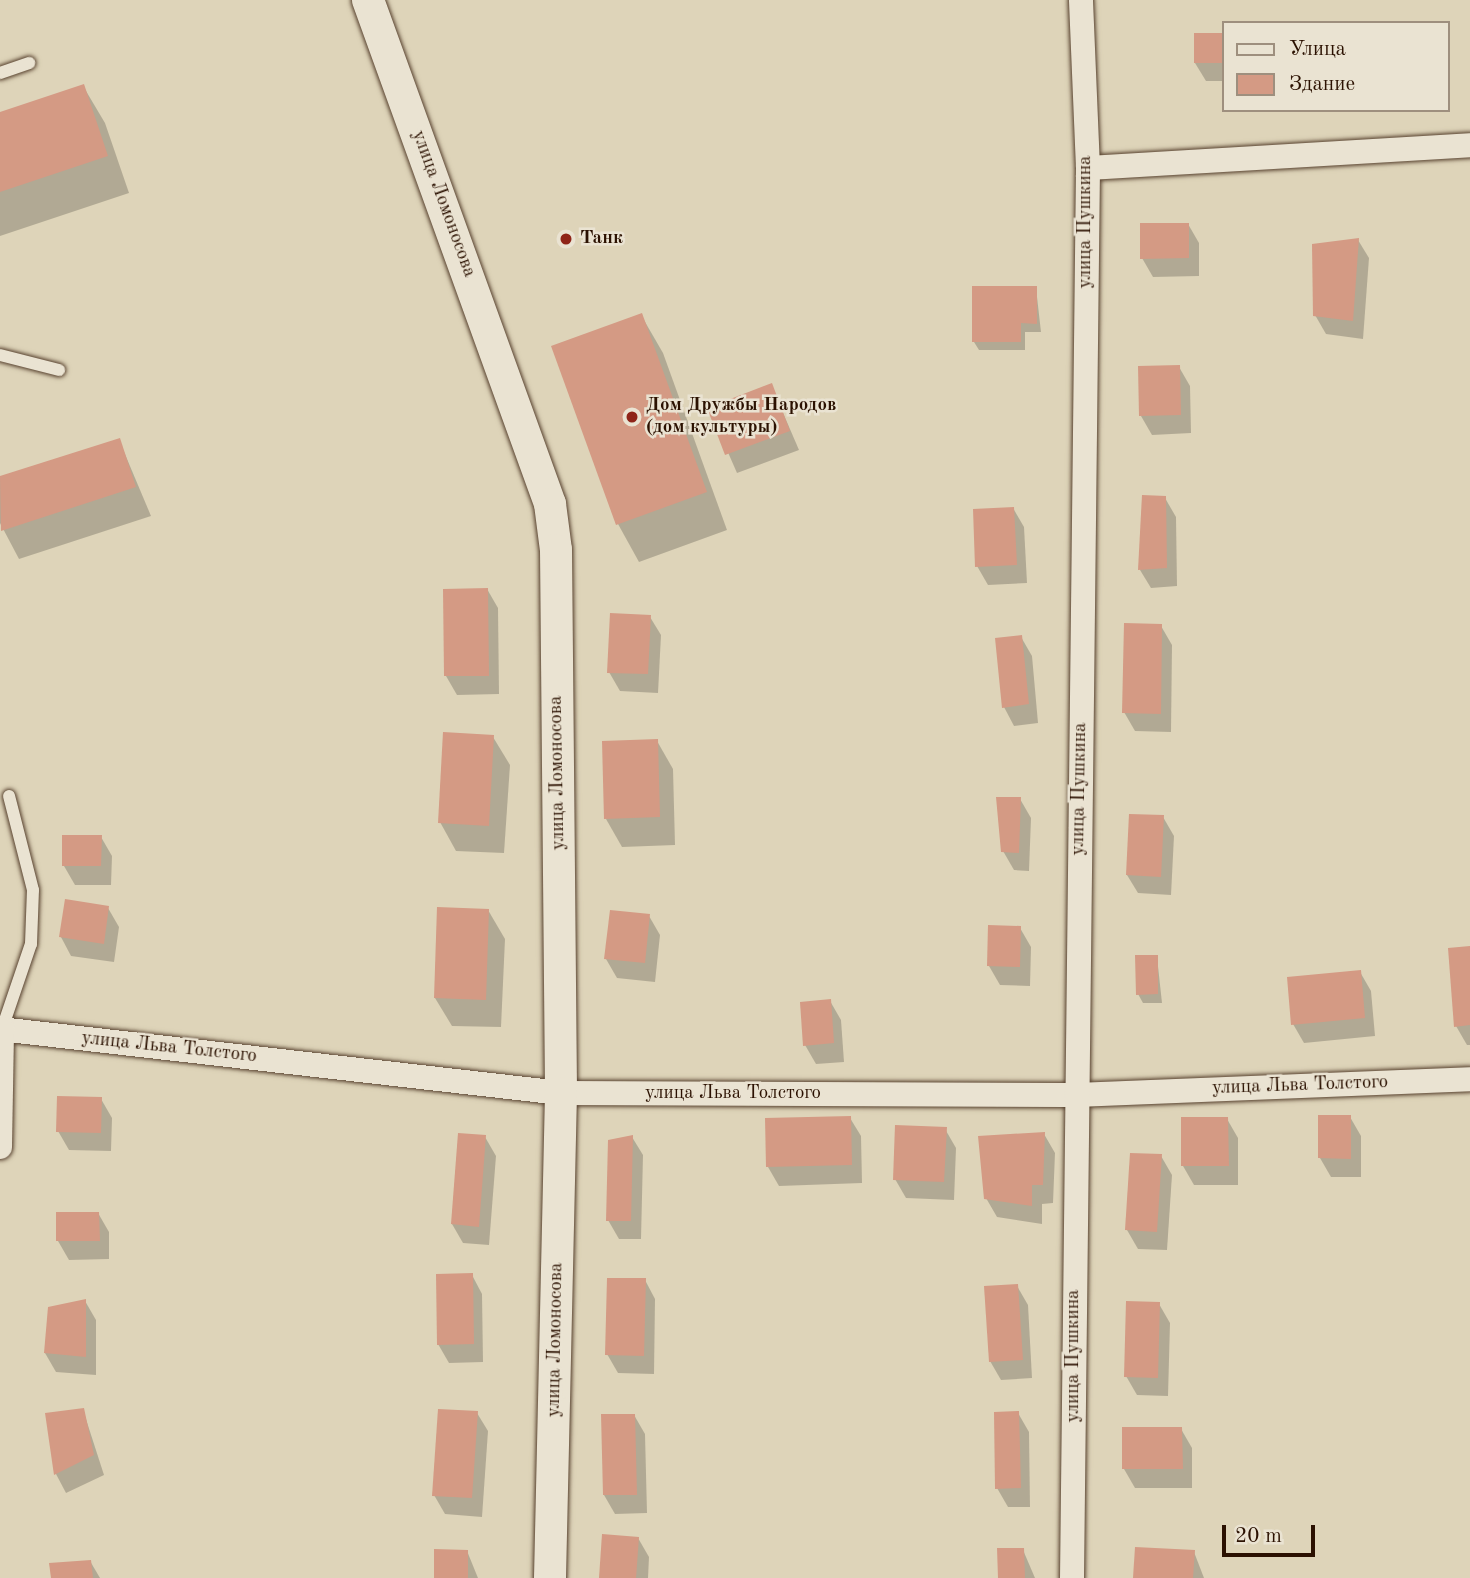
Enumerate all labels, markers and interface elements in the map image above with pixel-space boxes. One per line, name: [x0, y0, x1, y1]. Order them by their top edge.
legend: [1222, 21, 1449, 112]
text: Улица: [1289, 39, 1346, 60]
text: Здание: [1289, 74, 1355, 95]
street label: улица Ломоносова: [406, 127, 480, 281]
street label: улица Пушкина: [1075, 156, 1097, 288]
place label: Танк: [580, 228, 623, 250]
marker: Танк: [558, 231, 574, 247]
place label: Дом Дружбы Народов (дом культуры): [646, 395, 836, 439]
marker: Дом Дружбы Народов (дом культуры): [624, 409, 640, 425]
street label: улица Ломоносова: [545, 696, 571, 850]
street label: улица Пушкина: [1067, 722, 1093, 856]
street label: улица Льва Толстого: [80, 1027, 258, 1069]
street label: улица Льва Толстого: [1212, 1072, 1388, 1100]
street label: улица Льва Толстого: [645, 1083, 821, 1105]
street label: улица Ломоносова: [543, 1263, 569, 1417]
street label: улица Пушкина: [1063, 1290, 1085, 1422]
scale bar: [1225, 1512, 1318, 1556]
text: 20 m: [1235, 1526, 1282, 1547]

